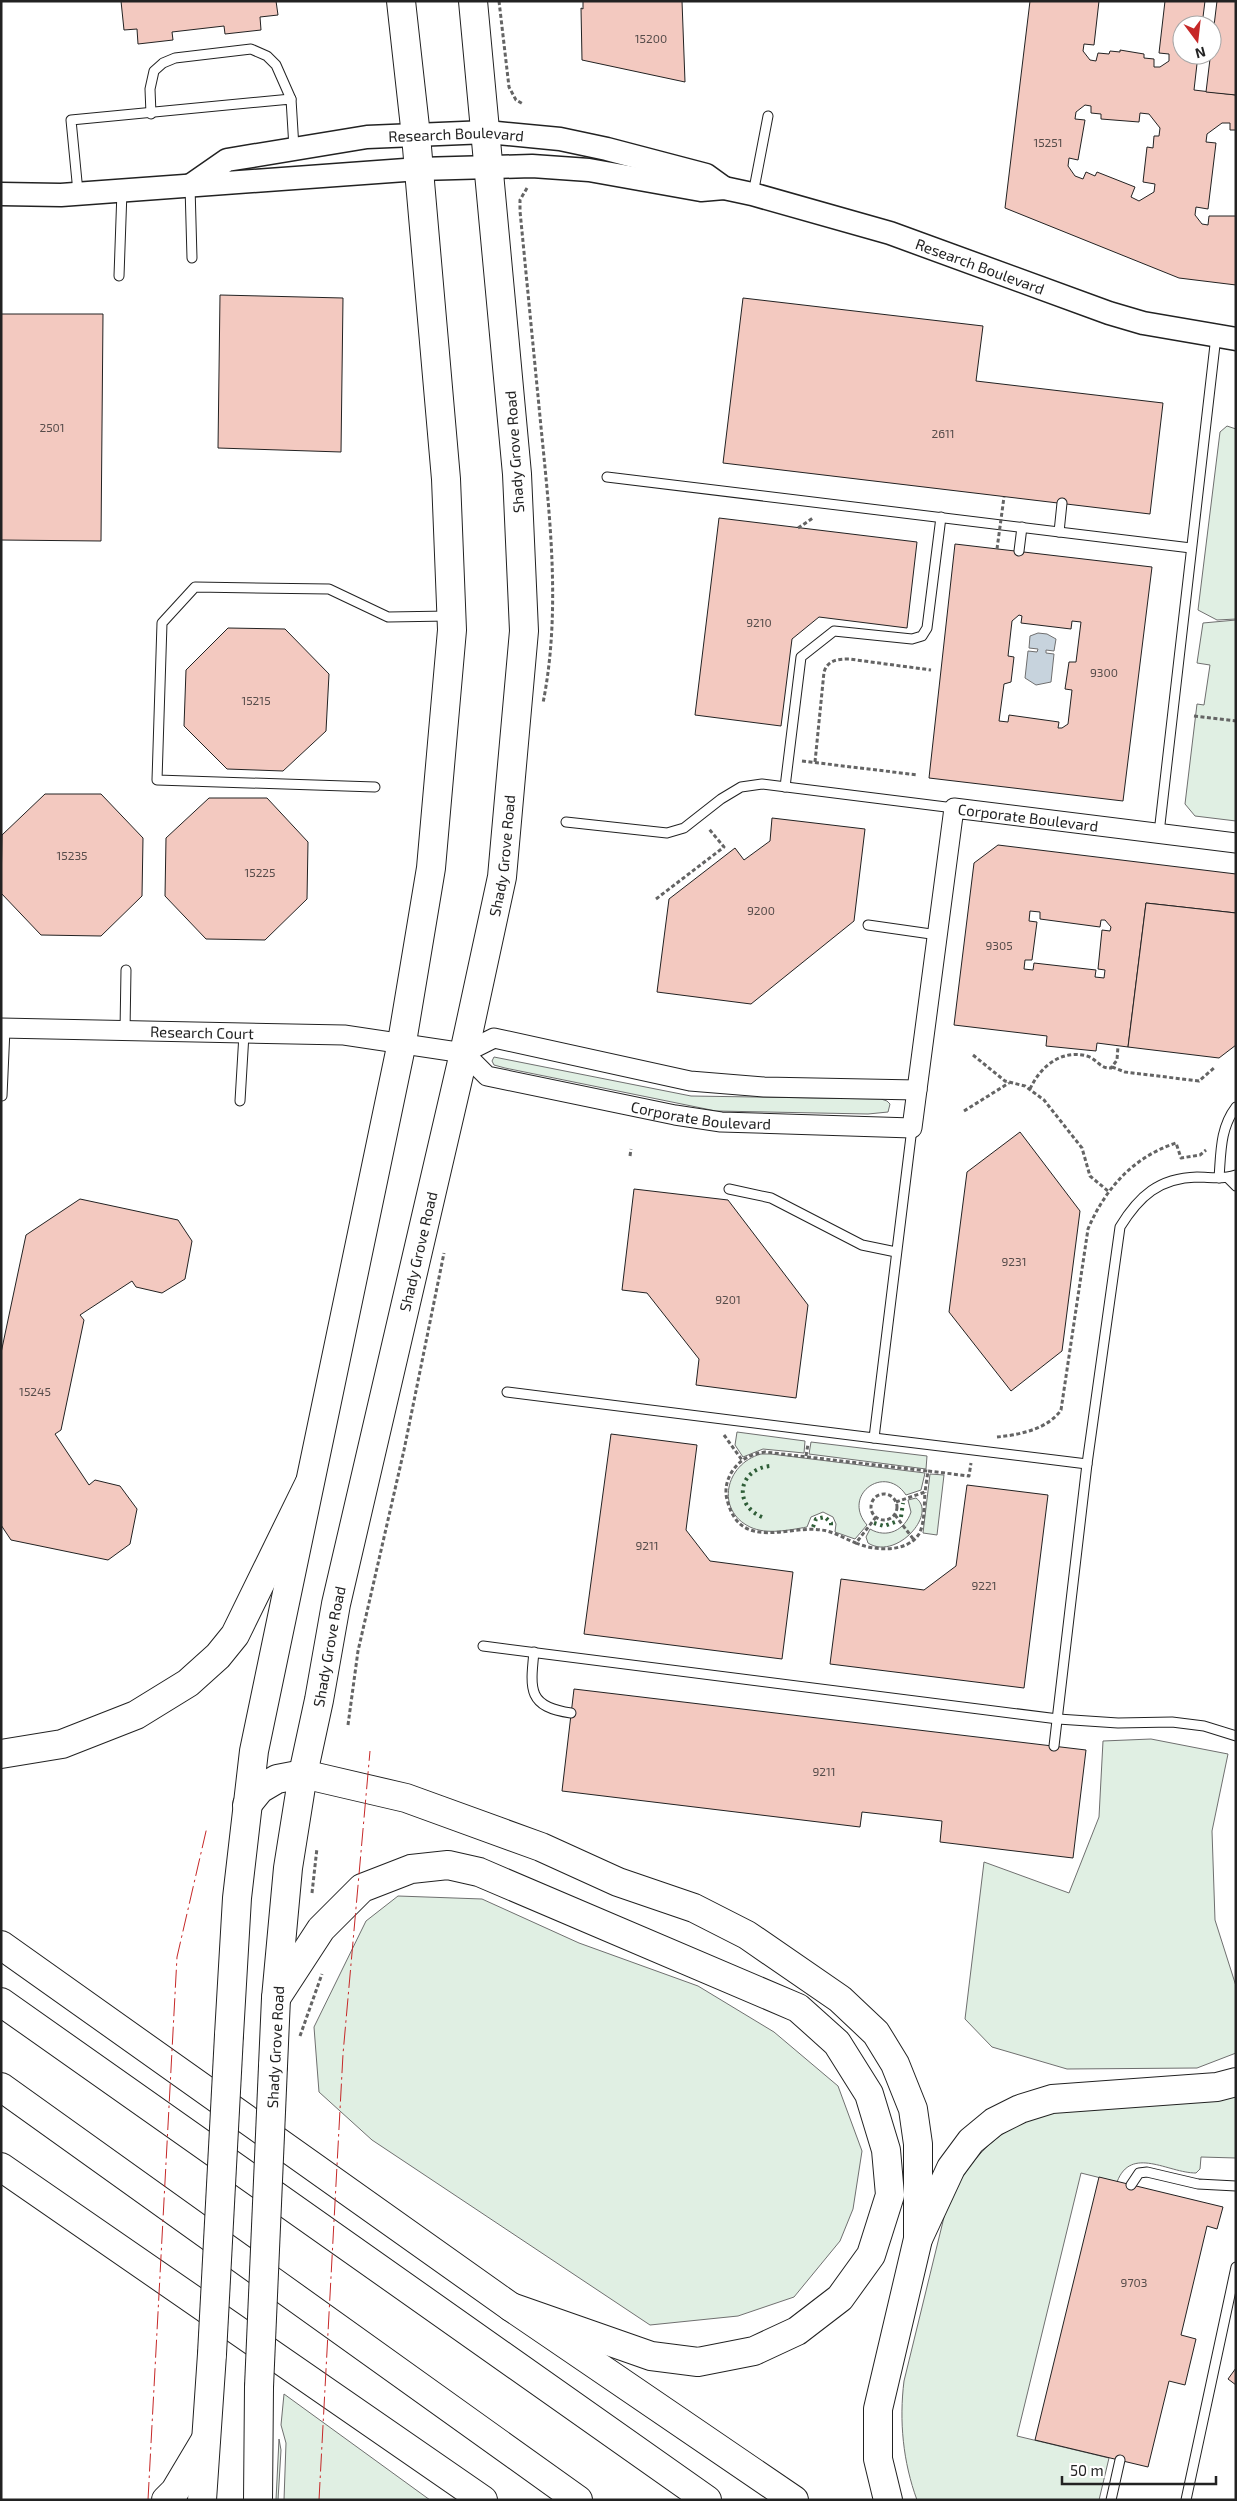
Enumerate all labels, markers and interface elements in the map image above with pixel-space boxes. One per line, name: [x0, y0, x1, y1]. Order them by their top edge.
north arrow: [1172, 15, 1222, 65]
house number: 15200: [635, 31, 667, 45]
text: N: [1193, 44, 1208, 63]
street label: Research Boulevard: [388, 123, 525, 145]
house number: 15251: [1033, 135, 1063, 149]
street label: Research Boulevard: [913, 234, 1047, 298]
street label: Shady Grove Road: [501, 390, 527, 514]
house number: 2501: [39, 420, 65, 434]
house number: 2611: [931, 426, 955, 440]
house number: 9210: [746, 615, 772, 629]
house number: 9300: [1090, 665, 1118, 679]
house number: 15215: [241, 693, 271, 707]
street label: Shady Grove Road: [485, 794, 518, 918]
street label: Corporate Boulevard: [957, 800, 1099, 835]
house number: 15235: [56, 848, 88, 862]
house number: 15225: [244, 865, 276, 879]
house number: 9200: [747, 903, 775, 917]
house number: 9305: [985, 938, 1013, 952]
street label: Research Court: [150, 1022, 254, 1042]
street label: Corporate Boulevard: [630, 1097, 771, 1133]
street label: Shady Grove Road: [395, 1190, 441, 1313]
house number: 9231: [1001, 1254, 1027, 1268]
house number: 9201: [715, 1292, 741, 1306]
house number: 15245: [19, 1384, 51, 1398]
house number: 9211: [635, 1538, 659, 1552]
house number: 9221: [971, 1578, 997, 1592]
street label: Shady Grove Road: [309, 1584, 349, 1709]
house number: 9211: [812, 1764, 836, 1778]
street label: Shady Grove Road: [263, 1985, 287, 2109]
house number: 9703: [1121, 2275, 1147, 2289]
scale bar: [1062, 2454, 1216, 2486]
text: 50 m: [1070, 2461, 1104, 2479]

